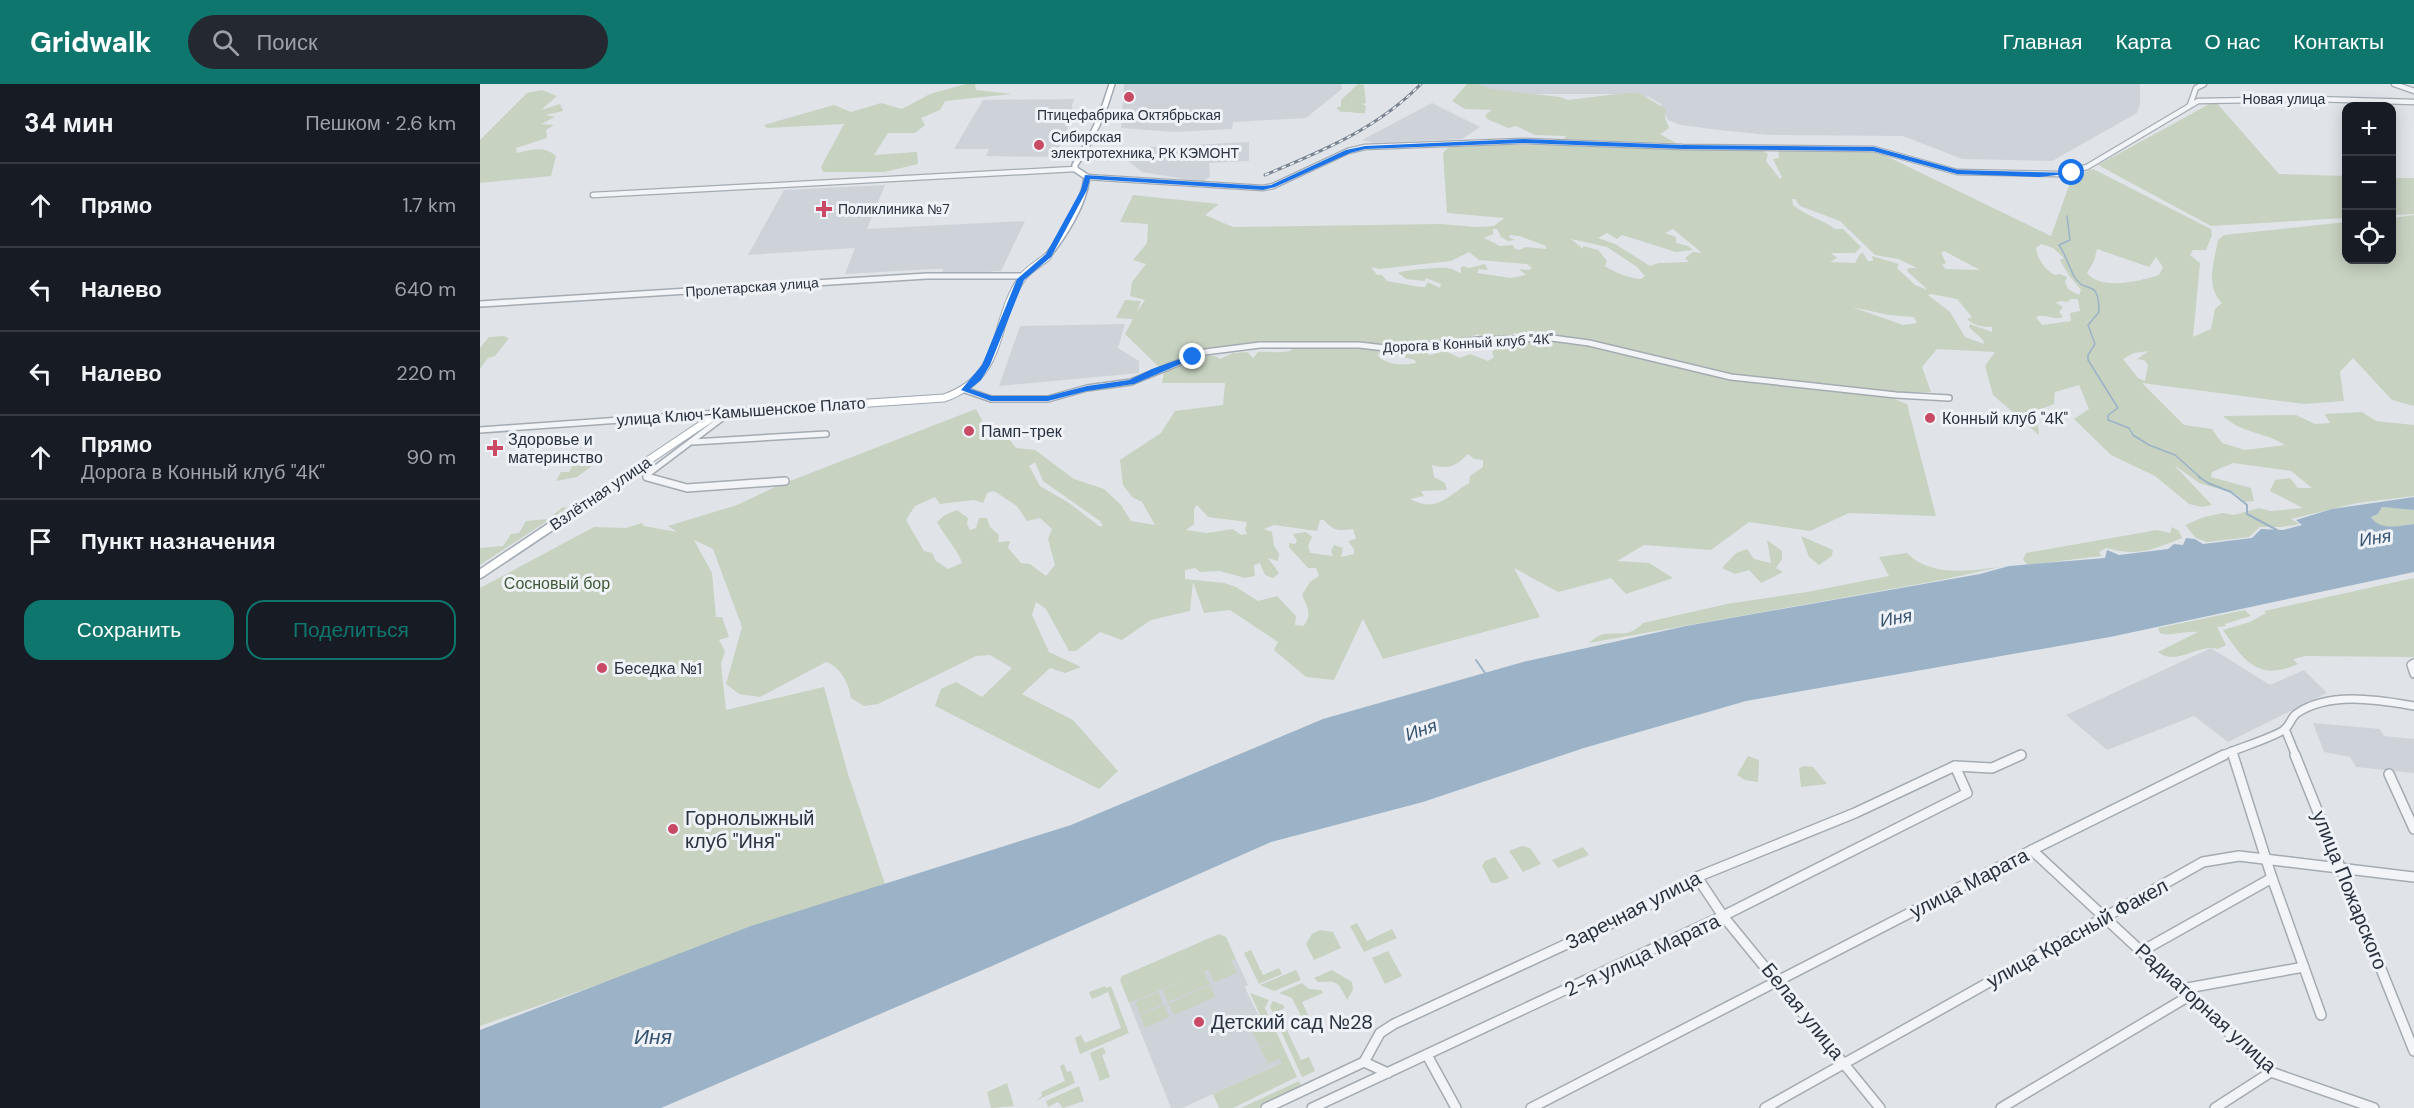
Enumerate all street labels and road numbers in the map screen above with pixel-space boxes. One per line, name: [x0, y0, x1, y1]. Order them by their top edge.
street label: Новая улица: [2243, 90, 2326, 108]
street label: Пролетарская улица: [685, 273, 820, 301]
street label: Дорога в Конный клуб "4К": [1382, 330, 1554, 356]
street label: улица Ключ-Камышенское Плато: [616, 392, 866, 431]
street label: Взлётная улица: [545, 452, 655, 535]
street label: улица Пожарского: [2306, 807, 2394, 973]
street label: улица Марата: [1905, 841, 2034, 924]
street label: Заречная улица: [1561, 864, 1706, 955]
street label: улица Красный Факел: [1982, 872, 2172, 994]
street label: 2-я улица Марата: [1560, 907, 1725, 1002]
street label: Радиаторная улица: [2130, 938, 2283, 1079]
street label: Белая улица: [1756, 957, 1851, 1066]

